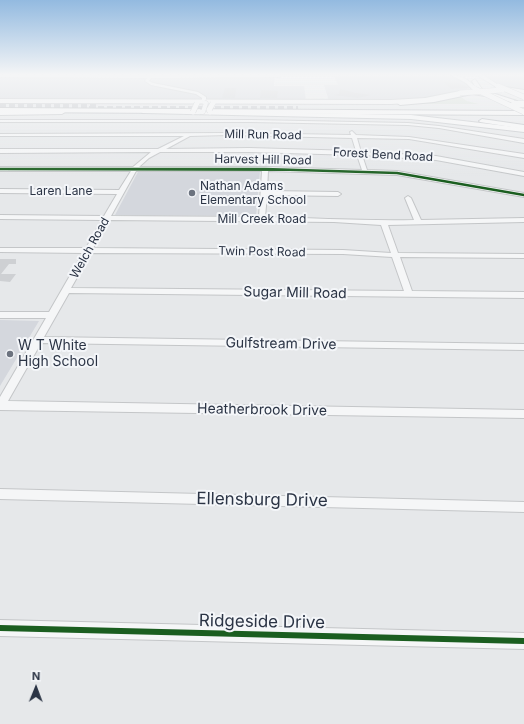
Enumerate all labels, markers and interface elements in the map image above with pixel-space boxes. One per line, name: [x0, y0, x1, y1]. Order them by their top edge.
street label: Mill Run Road: [224, 127, 302, 143]
street label: Forest Bend Road: [333, 145, 433, 165]
street label: Harvest Hill Road: [214, 152, 312, 168]
place label: Nathan Adams Elementary School: [200, 179, 306, 207]
street label: Laren Lane: [30, 184, 92, 198]
marker: Nathan Adams Elementary School: [187, 188, 197, 198]
street label: Mill Creek Road: [218, 212, 306, 226]
street label: Welch Road: [67, 215, 113, 281]
street label: Twin Post Road: [218, 244, 306, 260]
street label: Sugar Mill Road: [243, 284, 347, 302]
street label: Gulfstream Drive: [225, 335, 337, 353]
place label: W T White High School: [18, 338, 98, 370]
marker: W T White High School: [5, 349, 15, 359]
street label: Heatherbrook Drive: [197, 400, 327, 420]
street label: Ellensburg Drive: [196, 489, 328, 511]
street label: Ridgeside Drive: [199, 611, 325, 633]
north arrow: [16, 668, 56, 708]
text: N: [32, 669, 41, 683]

